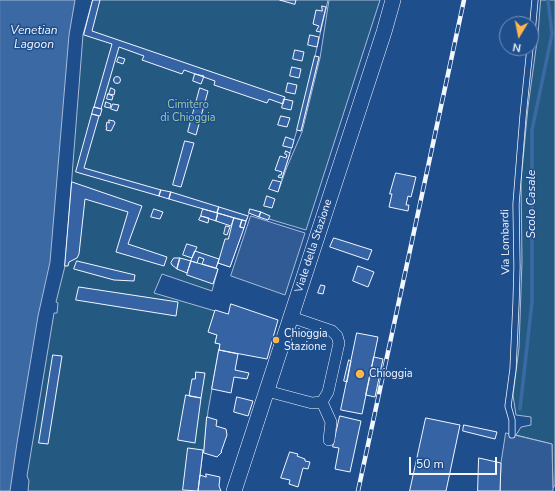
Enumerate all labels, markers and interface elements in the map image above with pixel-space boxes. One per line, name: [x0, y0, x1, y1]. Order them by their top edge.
north arrow: [499, 16, 539, 56]
water label: Venetian Lagoon: [10, 24, 58, 52]
text: N: [512, 39, 522, 55]
park label: Cimitero di Chioggia: [160, 98, 216, 124]
water label: Scolo Casale: [525, 170, 539, 238]
street label: Viale della Stazione: [293, 198, 335, 294]
street label: Via Lombardi: [499, 209, 513, 275]
place label: Chioggia Stazione: [284, 327, 328, 353]
marker: Chioggia Stazione: [271, 335, 281, 345]
place label: Chioggia: [369, 367, 413, 381]
marker: Chioggia: [354, 368, 366, 380]
scale bar: [411, 449, 499, 475]
text: 50 m: [416, 456, 444, 472]

